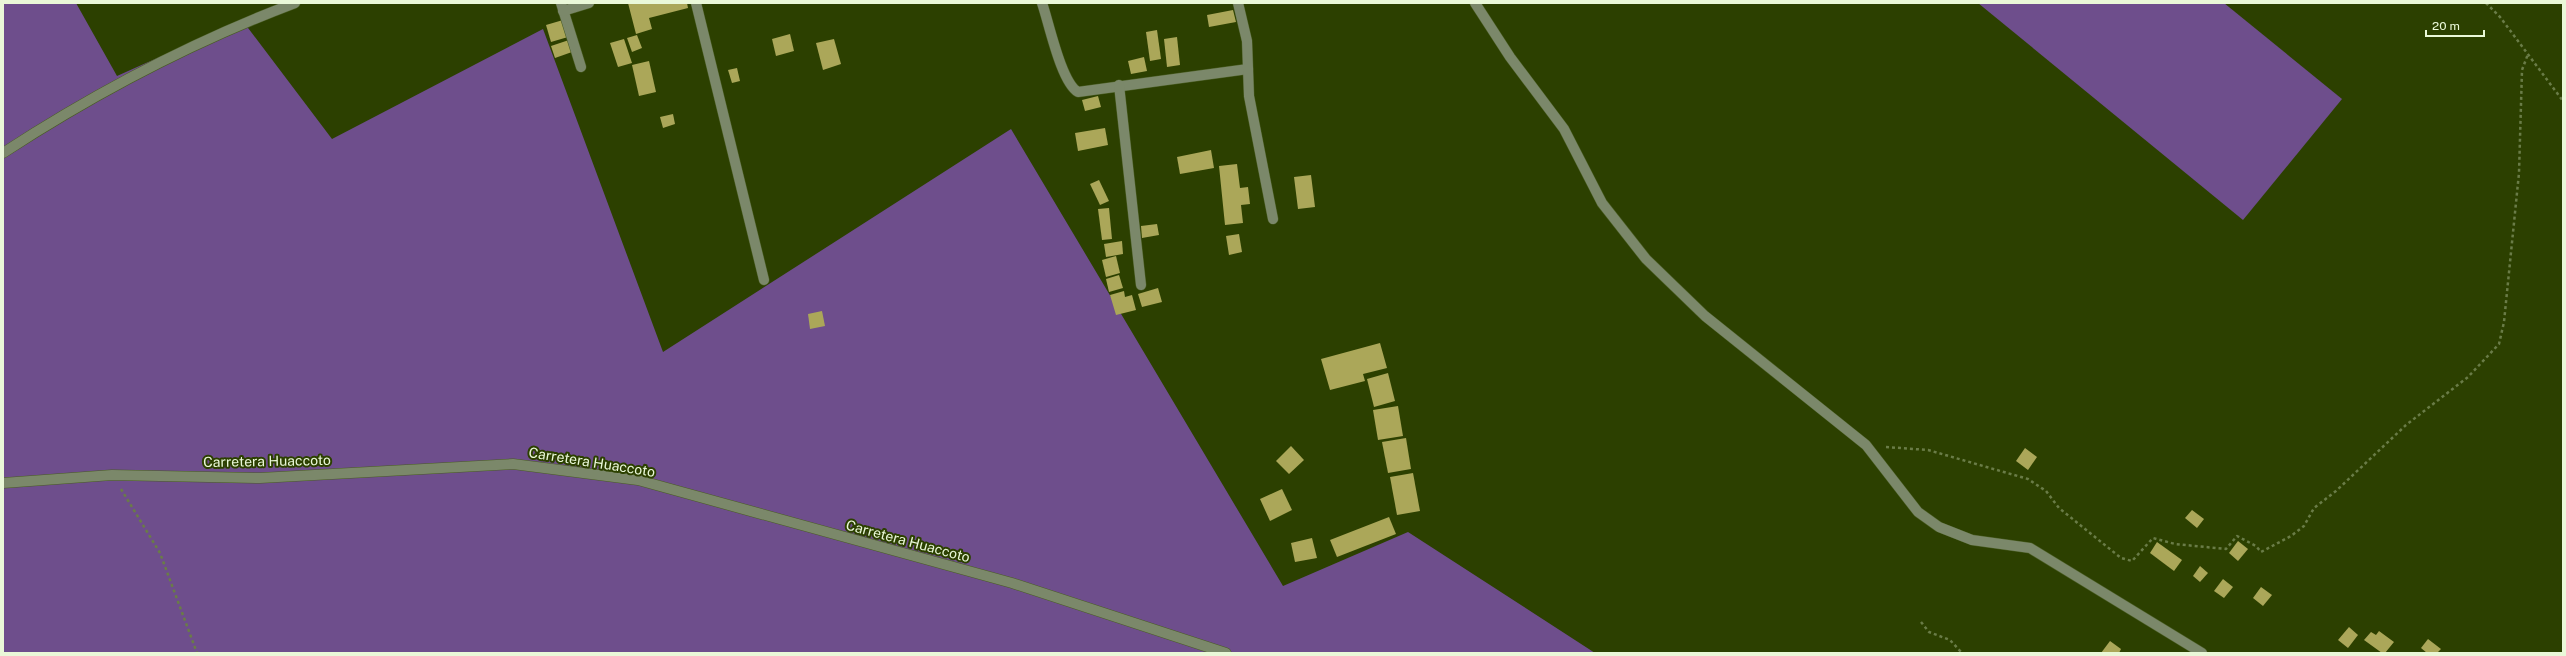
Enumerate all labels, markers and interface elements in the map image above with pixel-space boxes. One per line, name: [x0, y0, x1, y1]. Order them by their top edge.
scale bar: [2426, 12, 2484, 38]
text: 20 m: [2432, 19, 2460, 33]
street label: Carretera Huaccoto: [528, 444, 656, 480]
street label: Carretera Huaccoto: [203, 452, 331, 470]
street label: Carretera Huaccoto: [844, 517, 972, 565]

